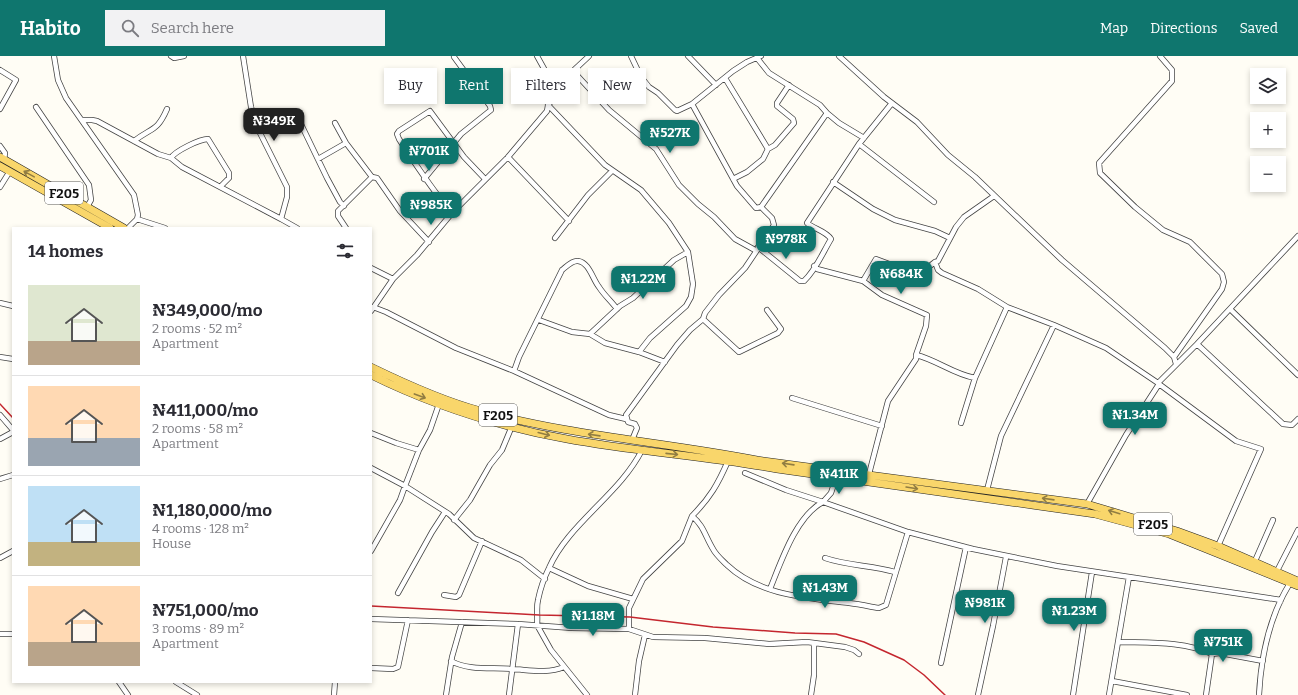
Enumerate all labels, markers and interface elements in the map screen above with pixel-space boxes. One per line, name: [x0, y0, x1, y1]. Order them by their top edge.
search box: [105, 10, 385, 46]
text: Habito: [20, 17, 81, 40]
icon: search: [119, 17, 141, 39]
text: Search here: [151, 19, 234, 37]
text: Map: [1100, 20, 1128, 37]
text: Directions: [1150, 20, 1218, 37]
text: Saved: [1240, 20, 1278, 37]
chip: Buy: [384, 68, 437, 104]
chip: Rent: [445, 68, 503, 104]
chip: Filters: [511, 68, 580, 104]
chip: New: [588, 68, 646, 104]
map controls: [1250, 68, 1286, 192]
button: layers: [1250, 68, 1286, 104]
pin: ₦349K: [246, 108, 302, 142]
button: +: [1250, 112, 1286, 148]
text: ₦349K: [252, 113, 296, 128]
pin: ₦527K: [642, 120, 698, 154]
text: ₦527K: [649, 125, 691, 140]
pin: ₦701K: [401, 138, 457, 172]
text: ₦701K: [409, 143, 449, 158]
button: −: [1250, 156, 1286, 192]
one-way arrow: [23, 169, 35, 177]
road number: F205: [45, 182, 83, 204]
pin: ₦985K: [403, 192, 459, 226]
text: ₦985K: [410, 197, 452, 212]
pin: ₦978K: [758, 226, 814, 260]
text: ₦978K: [765, 231, 807, 246]
icon: filters: [334, 240, 356, 262]
text: 14 homes: [28, 241, 103, 262]
pin: ₦684K: [873, 261, 929, 295]
pin: ₦1.22M: [610, 266, 676, 300]
text: ₦684K: [879, 266, 923, 281]
text: ₦1.22M: [620, 271, 666, 286]
text: ₦349,000/mo: [152, 300, 263, 321]
icon: home: [60, 301, 108, 349]
text: 2 rooms · 52 m²: [152, 321, 242, 336]
text: Apartment: [152, 336, 219, 351]
one-way arrow: [413, 393, 425, 401]
text: ₦411,000/mo: [152, 400, 258, 421]
icon: home: [60, 402, 108, 450]
pin: ₦1.34M: [1102, 402, 1168, 436]
road number: F205: [479, 404, 517, 426]
text: ₦1.34M: [1112, 407, 1158, 422]
text: 2 rooms · 58 m²: [152, 421, 243, 436]
one-way arrow: [537, 431, 550, 439]
one-way arrow: [587, 431, 600, 439]
text: Apartment: [152, 436, 219, 451]
one-way arrow: [665, 450, 678, 457]
one-way arrow: [782, 460, 795, 468]
pin: ₦411K: [811, 461, 867, 495]
text: ₦411K: [819, 466, 859, 481]
one-way arrow: [905, 484, 918, 492]
one-way arrow: [1042, 495, 1055, 503]
text: ₦1,180,000/mo: [152, 500, 272, 521]
icon: home: [60, 502, 108, 550]
one-way arrow: [1108, 508, 1121, 515]
road number: F205: [1134, 513, 1172, 535]
text: 4 rooms · 128 m²: [152, 521, 249, 536]
text: House: [152, 536, 191, 551]
pin: ₦1.43M: [792, 575, 858, 609]
text: ₦1.43M: [802, 580, 848, 595]
pin: ₦981K: [957, 590, 1013, 624]
text: ₦981K: [964, 595, 1006, 610]
pin: ₦1.23M: [1041, 598, 1107, 632]
text: ₦751,000/mo: [152, 600, 259, 621]
icon: home: [60, 602, 108, 650]
pin: ₦1.18M: [560, 603, 626, 637]
text: ₦1.23M: [1051, 603, 1097, 618]
text: ₦1.18M: [571, 608, 615, 623]
text: 3 rooms · 89 m²: [152, 621, 244, 636]
pin: ₦751K: [1195, 629, 1251, 663]
text: ₦751K: [1203, 634, 1243, 649]
text: Apartment: [152, 636, 219, 651]

